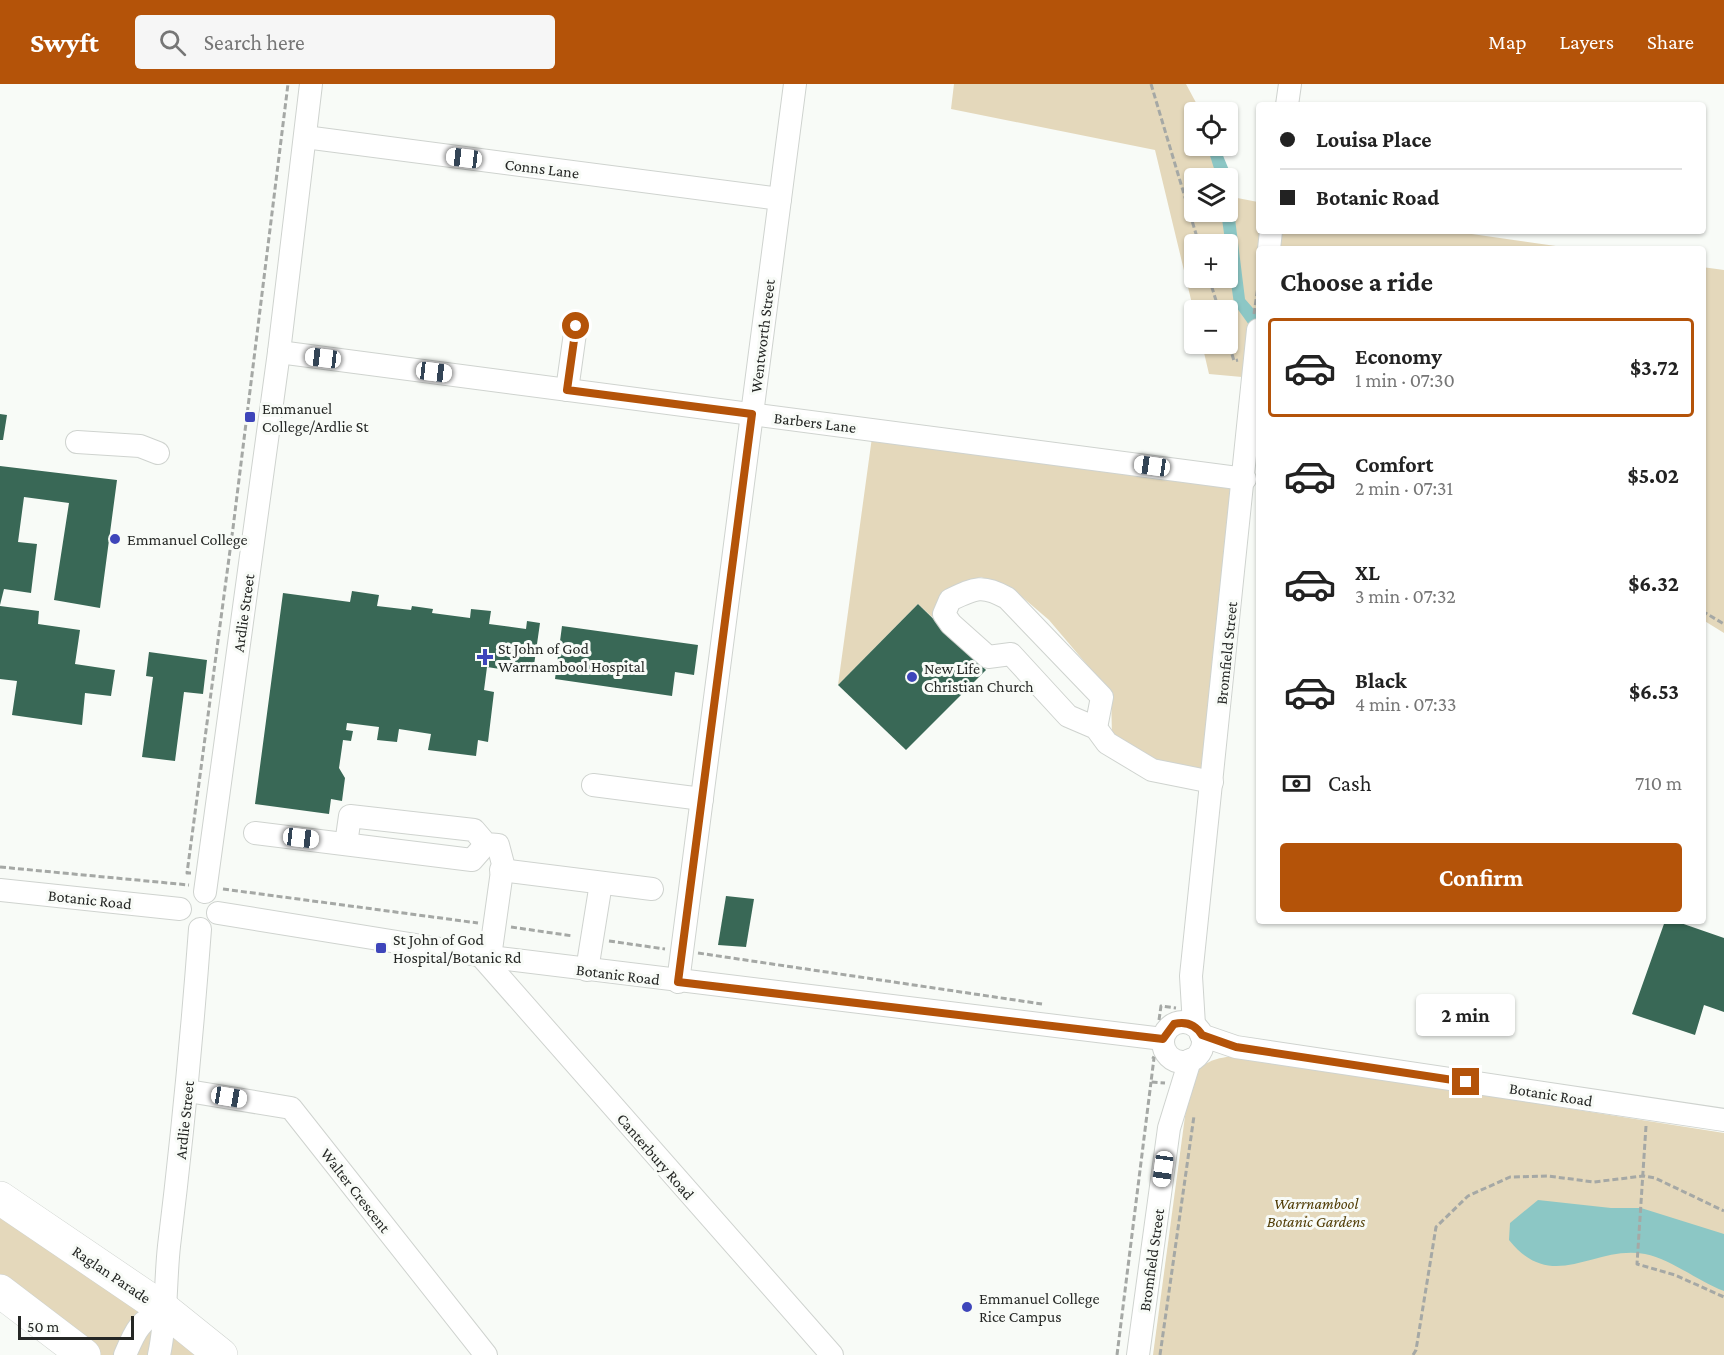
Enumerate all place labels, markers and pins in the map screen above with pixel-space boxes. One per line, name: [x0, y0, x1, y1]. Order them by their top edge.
place label: Emmanuel College/Ardlie St: [262, 400, 369, 436]
marker: Emmanuel College/Ardlie St: [243, 410, 257, 424]
place label: Emmanuel College: [127, 531, 248, 549]
marker: Emmanuel College: [108, 532, 122, 546]
place label: St John of God Warrnambool Hospital: [498, 640, 645, 676]
marker: St John of God Warrnambool Hospital: [476, 648, 494, 666]
place label: New Life Christian Church: [924, 660, 1034, 695]
marker: New Life Christian Church: [905, 670, 919, 684]
place label: St John of God Hospital/Botanic Rd: [393, 931, 522, 967]
marker: St John of God Hospital/Botanic Rd: [374, 941, 388, 955]
place label: Emmanuel College Rice Campus: [979, 1290, 1100, 1326]
marker: Emmanuel College Rice Campus: [960, 1300, 974, 1314]

